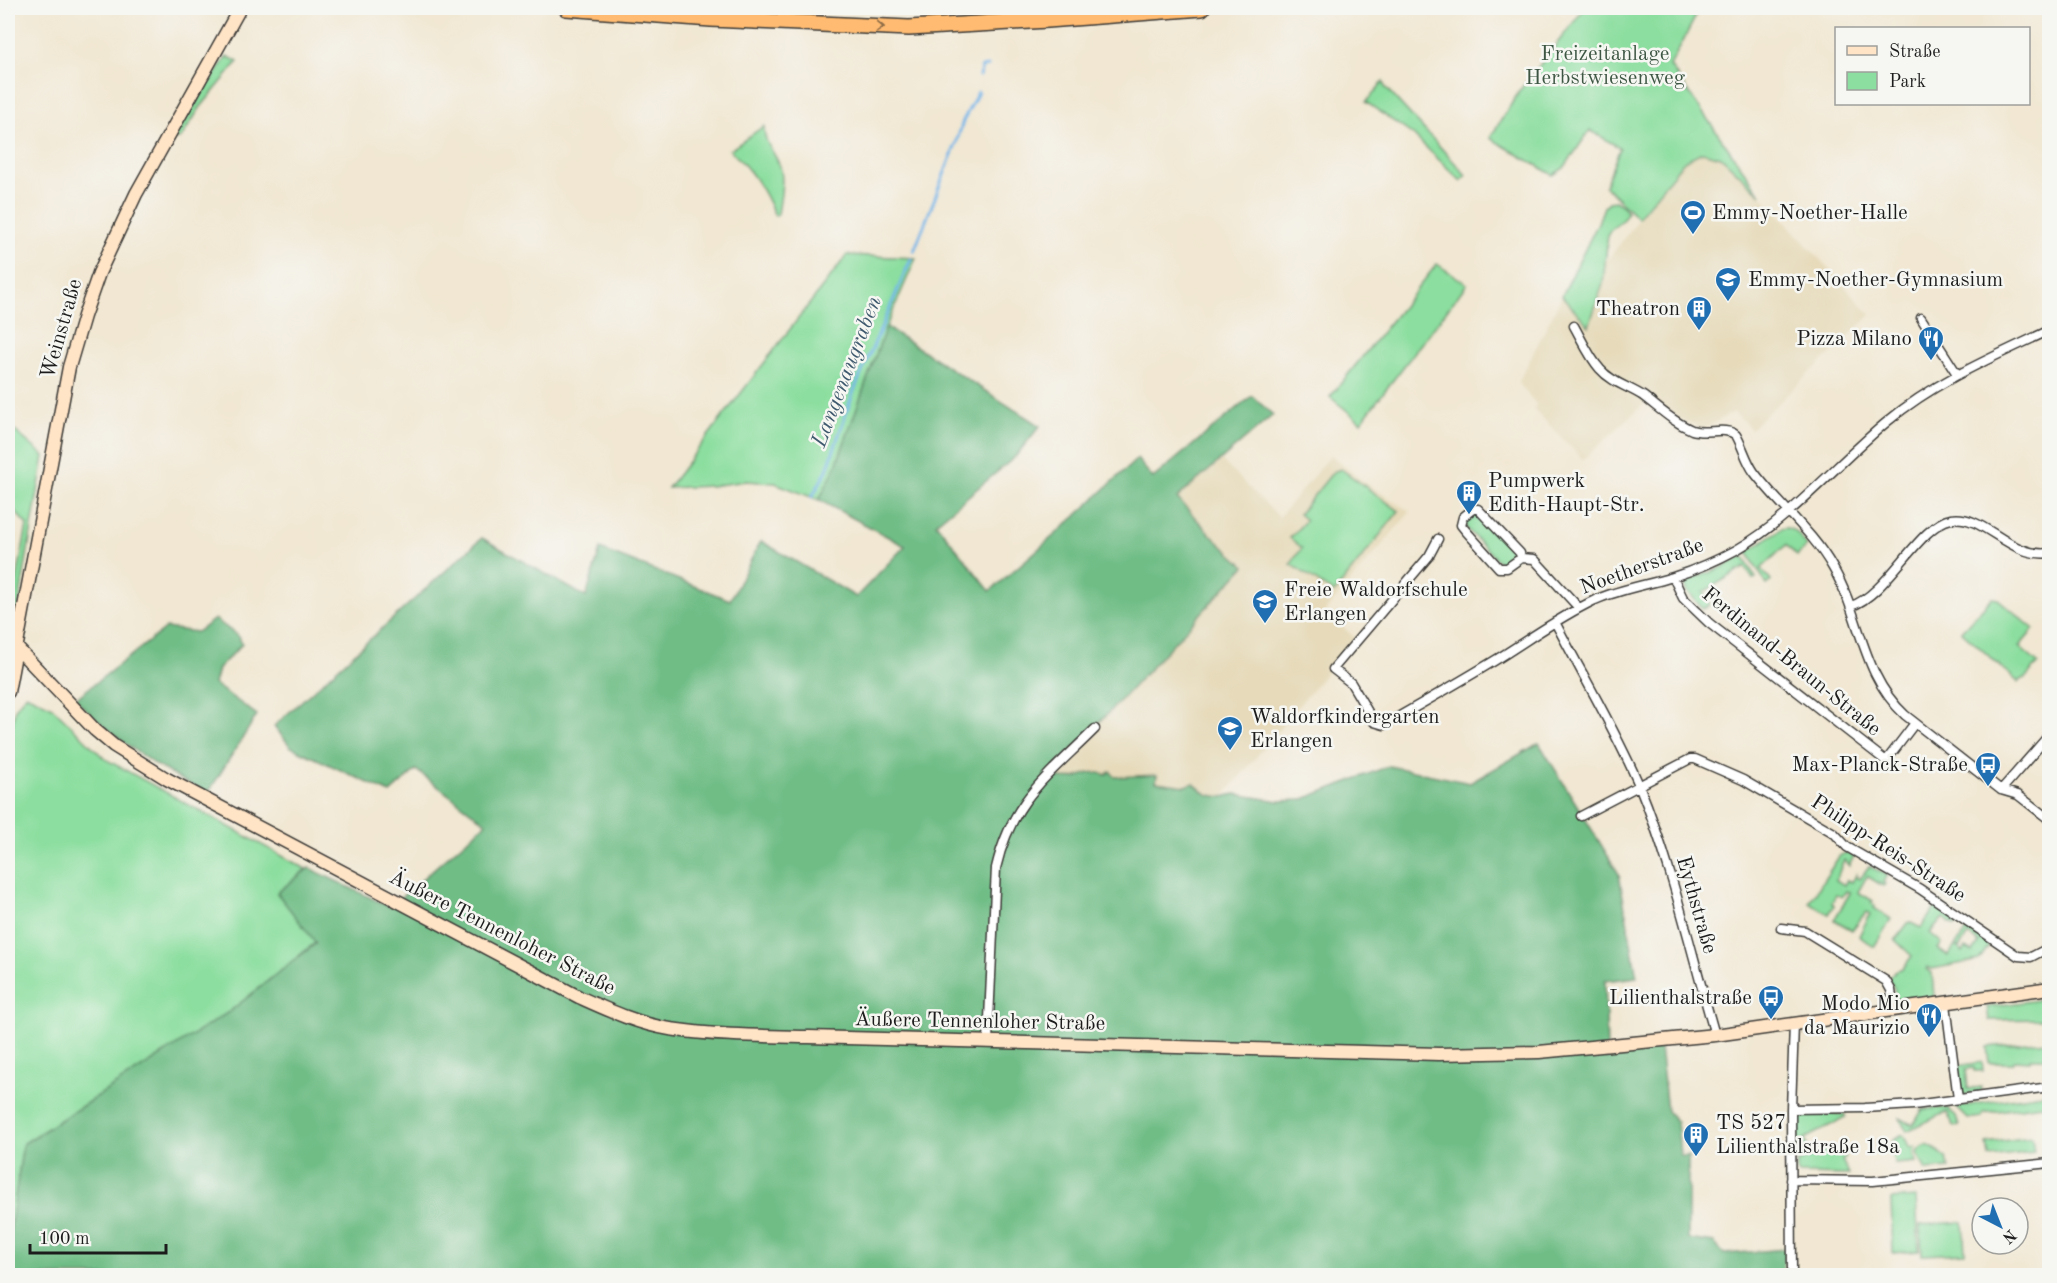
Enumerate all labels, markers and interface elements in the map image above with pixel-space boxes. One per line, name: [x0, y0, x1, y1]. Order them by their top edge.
one-way arrow: [876, 20, 885, 33]
legend: [1835, 27, 2030, 105]
text: Straße: [1889, 43, 1940, 61]
park label: Freizeitanlage Herbstwiesenweg: [1525, 44, 1686, 89]
text: Park: [1889, 73, 1926, 91]
sports icon: Emmy-Noether-Halle: [1678, 198, 1708, 236]
place label: Emmy-Noether-Halle: [1712, 203, 1908, 224]
school or university icon: Emmy-Noether-Gymnasium: [1713, 265, 1743, 303]
place label: Emmy-Noether-Gymnasium: [1748, 270, 2003, 291]
street label: Weinstraße: [38, 276, 86, 382]
water label: Langenaugraben: [808, 293, 886, 451]
building icon: Theatron: [1684, 294, 1714, 332]
place label: Theatron: [1596, 299, 1680, 320]
restaurant icon: Pizza Milano: [1916, 324, 1946, 362]
place label: Pizza Milano: [1796, 329, 1912, 350]
place label: Pumpwerk Edith-Haupt-Str.: [1488, 471, 1645, 516]
building icon: Pumpwerk Edith-Haupt-Str.: [1454, 478, 1484, 516]
street label: Noetherstraße: [1578, 535, 1706, 599]
place label: Freie Waldorfschule Erlangen: [1284, 580, 1468, 625]
street label: Ferdinand-Braun-Straße: [1698, 584, 1884, 740]
school or university icon: Freie Waldorfschule Erlangen: [1250, 587, 1280, 625]
place label: Waldorfkindergarten Erlangen: [1250, 707, 1440, 752]
school or university icon: Waldorfkindergarten Erlangen: [1215, 714, 1245, 752]
bus stop icon: Max-Planck-Straße: [1973, 750, 2003, 788]
place label: Max-Planck-Straße: [1792, 755, 1968, 776]
street label: Philipp-Reis-Straße: [1807, 791, 1969, 907]
street label: Eythstraße: [1672, 854, 1720, 956]
street label: Äußere Tennenloher Straße: [386, 863, 620, 999]
bus stop icon: Lilienthalstraße: [1756, 983, 1786, 1021]
place label: Lilienthalstraße: [1609, 988, 1752, 1009]
place label: Modo Mio da Maurizio: [1804, 994, 1910, 1039]
restaurant icon: Modo Mio da Maurizio: [1914, 1001, 1944, 1039]
street label: Äußere Tennenloher Straße: [854, 1005, 1106, 1035]
place label: TS 527 Lilienthalstraße 18a: [1716, 1113, 1900, 1158]
building icon: TS 527 Lilienthalstraße 18a: [1681, 1120, 1711, 1158]
north arrow: [1970, 1196, 2030, 1256]
scale bar: [30, 1217, 166, 1255]
text: N: [1998, 1226, 2019, 1246]
text: 100 m: [39, 1230, 90, 1248]

